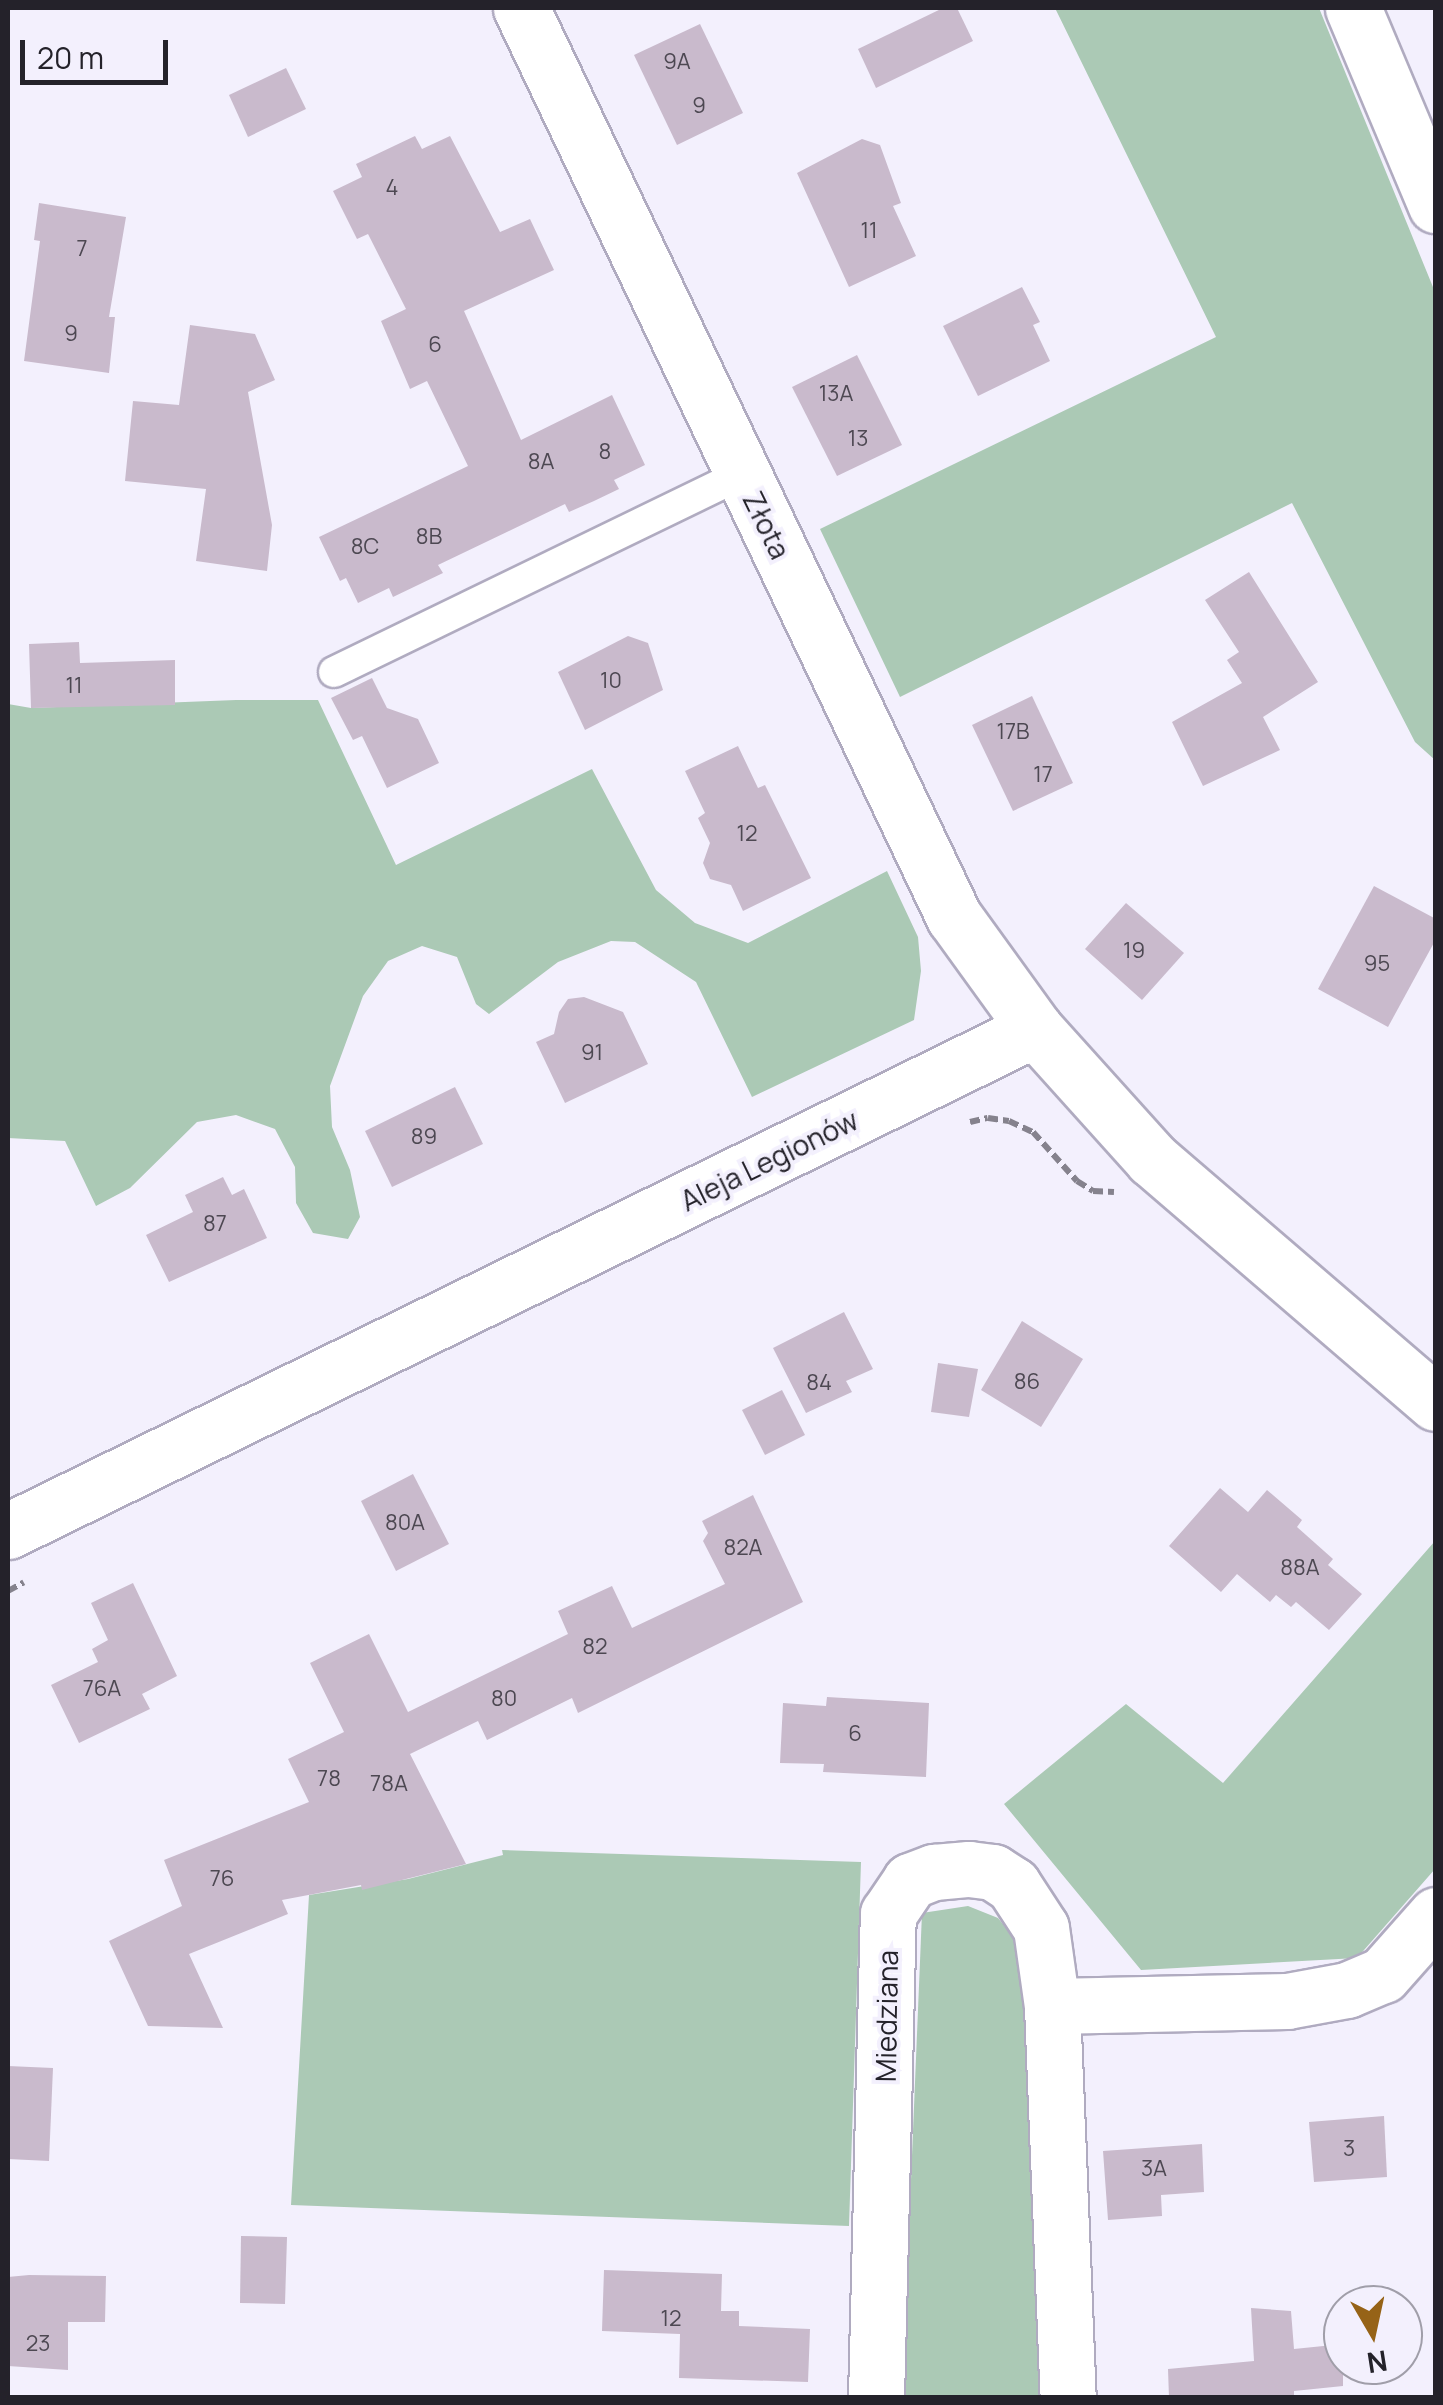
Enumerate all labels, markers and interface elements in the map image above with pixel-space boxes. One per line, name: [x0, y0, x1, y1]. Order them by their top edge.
scale bar: [25, 20, 172, 82]
text: 20 m: [37, 37, 104, 78]
house number: 9A: [663, 49, 691, 75]
house number: 9: [692, 93, 706, 119]
house number: 4: [386, 175, 398, 201]
house number: 11: [860, 218, 878, 244]
house number: 7: [76, 236, 88, 262]
house number: 9: [64, 321, 78, 347]
house number: 6: [428, 332, 442, 358]
house number: 13A: [819, 381, 853, 407]
house number: 13: [848, 426, 868, 452]
house number: 8: [599, 439, 611, 465]
house number: 8A: [528, 449, 554, 475]
street label: Złota: [736, 486, 798, 564]
house number: 8B: [416, 524, 442, 550]
house number: 8C: [351, 534, 379, 560]
house number: 10: [600, 668, 622, 694]
house number: 11: [65, 673, 83, 699]
house number: 17B: [996, 719, 1030, 745]
house number: 17: [1033, 762, 1053, 788]
house number: 12: [736, 821, 758, 847]
house number: 19: [1123, 938, 1145, 964]
house number: 95: [1364, 951, 1390, 977]
house number: 91: [581, 1040, 603, 1066]
street label: Aleja Legionów: [675, 1103, 863, 1217]
house number: 89: [411, 1124, 437, 1150]
house number: 87: [203, 1211, 227, 1237]
house number: 86: [1014, 1369, 1040, 1395]
house number: 84: [806, 1370, 832, 1396]
house number: 80A: [385, 1510, 425, 1536]
house number: 82A: [724, 1535, 762, 1561]
house number: 88A: [1280, 1555, 1320, 1581]
house number: 82: [582, 1634, 608, 1660]
house number: 76A: [83, 1676, 121, 1702]
house number: 80: [491, 1686, 517, 1712]
house number: 6: [848, 1721, 862, 1747]
house number: 78: [317, 1766, 341, 1792]
house number: 78A: [370, 1771, 408, 1797]
house number: 76: [210, 1866, 234, 1892]
street label: Miedziana: [868, 1950, 904, 2082]
house number: 3: [1343, 2136, 1355, 2162]
house number: 3A: [1141, 2156, 1167, 2182]
north arrow: [1323, 2285, 1423, 2385]
house number: 12: [660, 2306, 682, 2332]
house number: 23: [26, 2331, 50, 2357]
text: N: [1364, 2342, 1390, 2383]

